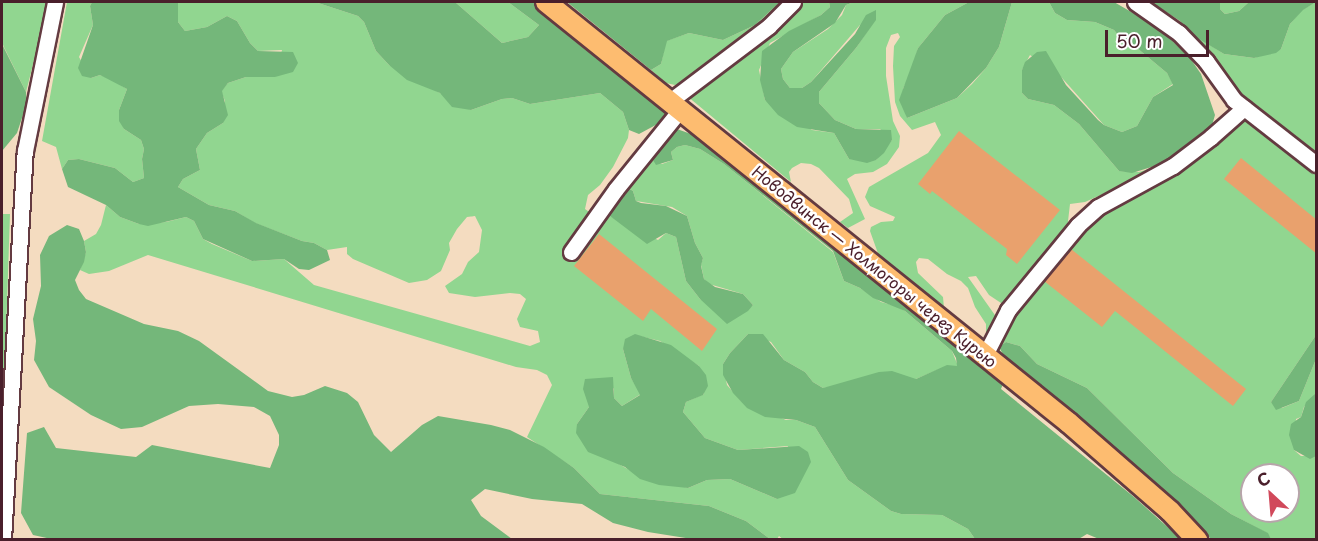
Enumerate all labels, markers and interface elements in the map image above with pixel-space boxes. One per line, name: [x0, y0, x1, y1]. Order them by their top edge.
scale bar: [1108, 18, 1212, 56]
text: 50 m: [1116, 27, 1163, 54]
street label: Новодвинск — Холмогоры через Курью: [748, 160, 1002, 372]
north arrow: [1240, 463, 1300, 523]
text: С: [1252, 465, 1274, 492]

